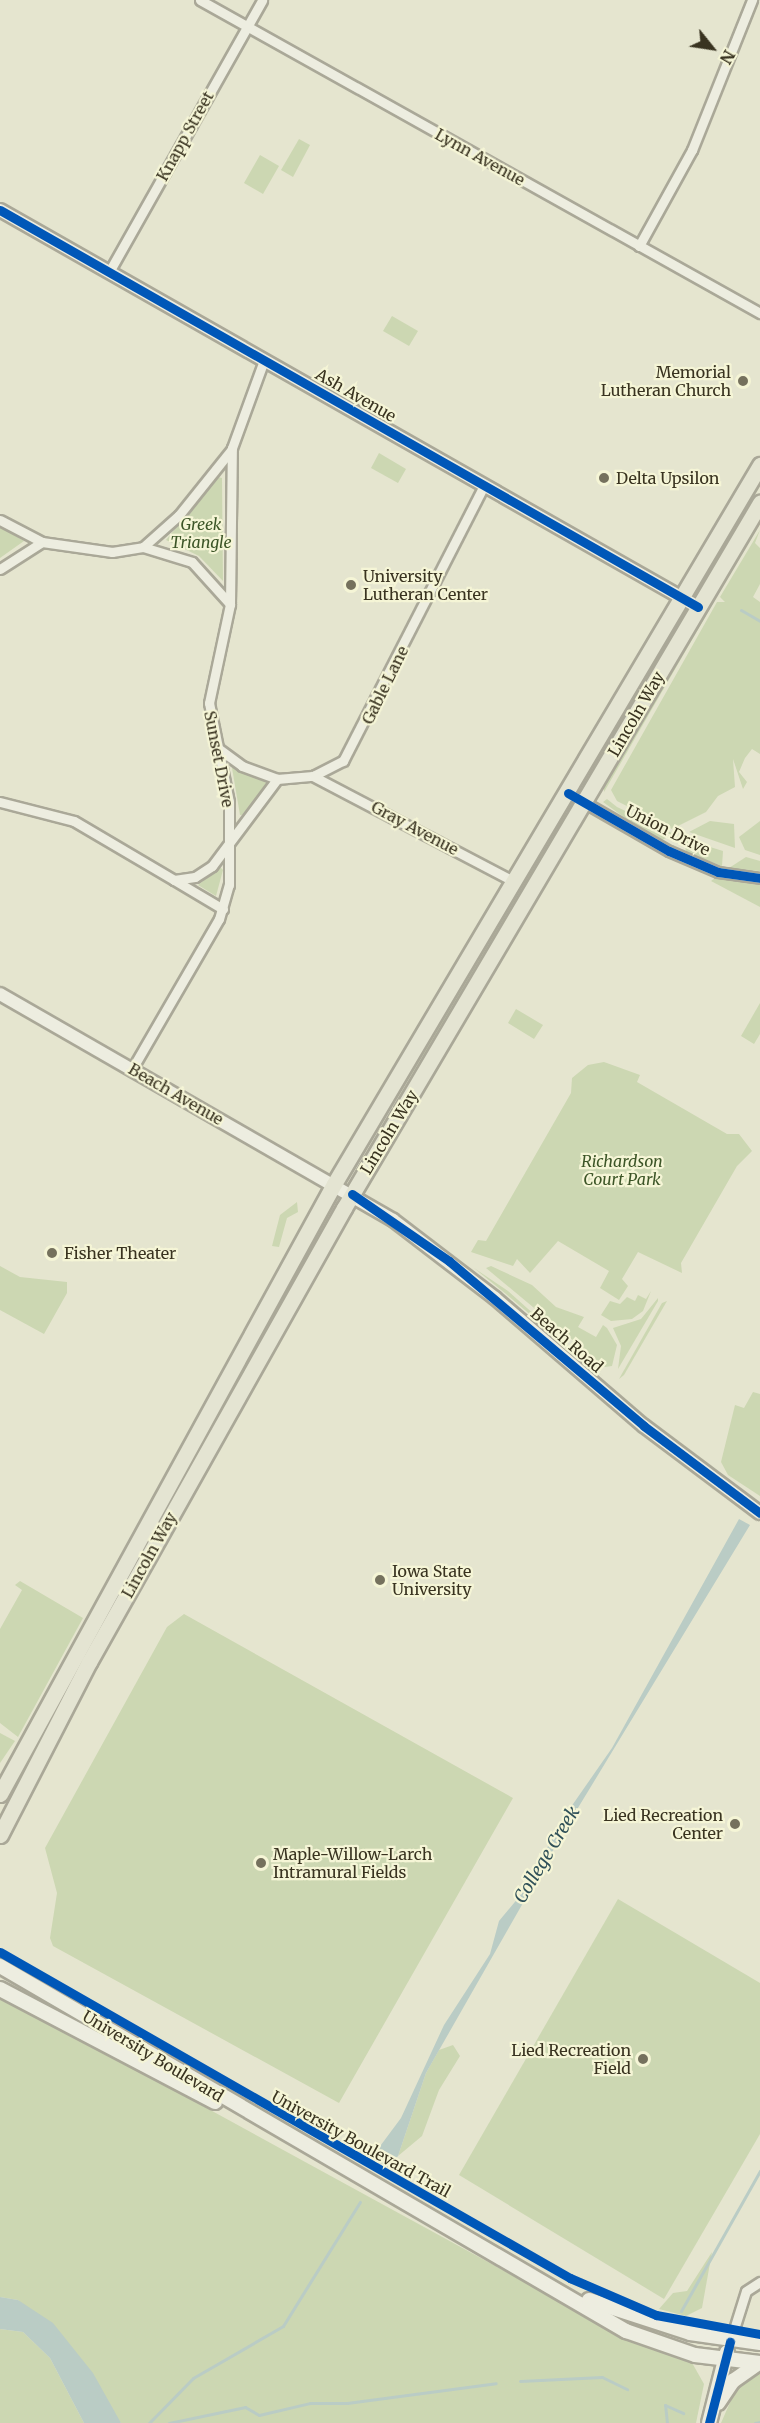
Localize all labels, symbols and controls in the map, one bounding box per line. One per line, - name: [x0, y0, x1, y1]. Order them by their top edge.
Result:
- north arrow: [682, 18, 742, 78]
- text: N: [716, 47, 739, 67]
- street label: Knapp Street: [152, 88, 218, 184]
- street label: Lynn Avenue: [432, 124, 528, 190]
- place label: Memorial Lutheran Church: [601, 362, 731, 400]
- street label: Ash Avenue: [312, 364, 400, 426]
- marker: Memorial Lutheran Church: [736, 374, 750, 388]
- place label: Delta Upsilon: [616, 468, 719, 488]
- marker: Delta Upsilon: [597, 471, 611, 485]
- park label: Greek Triangle: [170, 514, 232, 552]
- place label: University Lutheran Center: [363, 566, 488, 604]
- marker: University Lutheran Center: [344, 578, 358, 592]
- street label: Gable Lane: [358, 643, 412, 727]
- street label: Lincoln Way: [604, 668, 668, 760]
- street label: Sunset Drive: [200, 709, 238, 809]
- street label: Gray Avenue: [368, 797, 462, 859]
- street label: Union Drive: [622, 800, 714, 860]
- street label: Beach Avenue: [125, 1059, 227, 1129]
- street label: Lincoln Way: [356, 1086, 422, 1178]
- park label: Richardson Court Park: [581, 1151, 663, 1189]
- place label: Fisher Theater: [64, 1243, 176, 1263]
- marker: Fisher Theater: [45, 1246, 59, 1260]
- street label: Beach Road: [527, 1304, 607, 1376]
- street label: Lincoln Way: [118, 1509, 180, 1601]
- place label: Iowa State University: [392, 1561, 472, 1599]
- marker: Iowa State University: [373, 1573, 387, 1587]
- water label: College Creek: [510, 1803, 584, 1907]
- place label: Lied Recreation Center: [603, 1805, 723, 1843]
- marker: Lied Recreation Center: [728, 1817, 742, 1831]
- place label: Maple-Willow-Larch Intramural Fields: [273, 1844, 432, 1882]
- marker: Maple-Willow-Larch Intramural Fields: [254, 1856, 268, 1870]
- street label: University Boulevard: [79, 2006, 227, 2106]
- place label: Lied Recreation Field: [511, 2040, 631, 2078]
- marker: Lied Recreation Field: [636, 2052, 650, 2066]
- street label: University Boulevard Trail: [268, 2087, 454, 2201]

